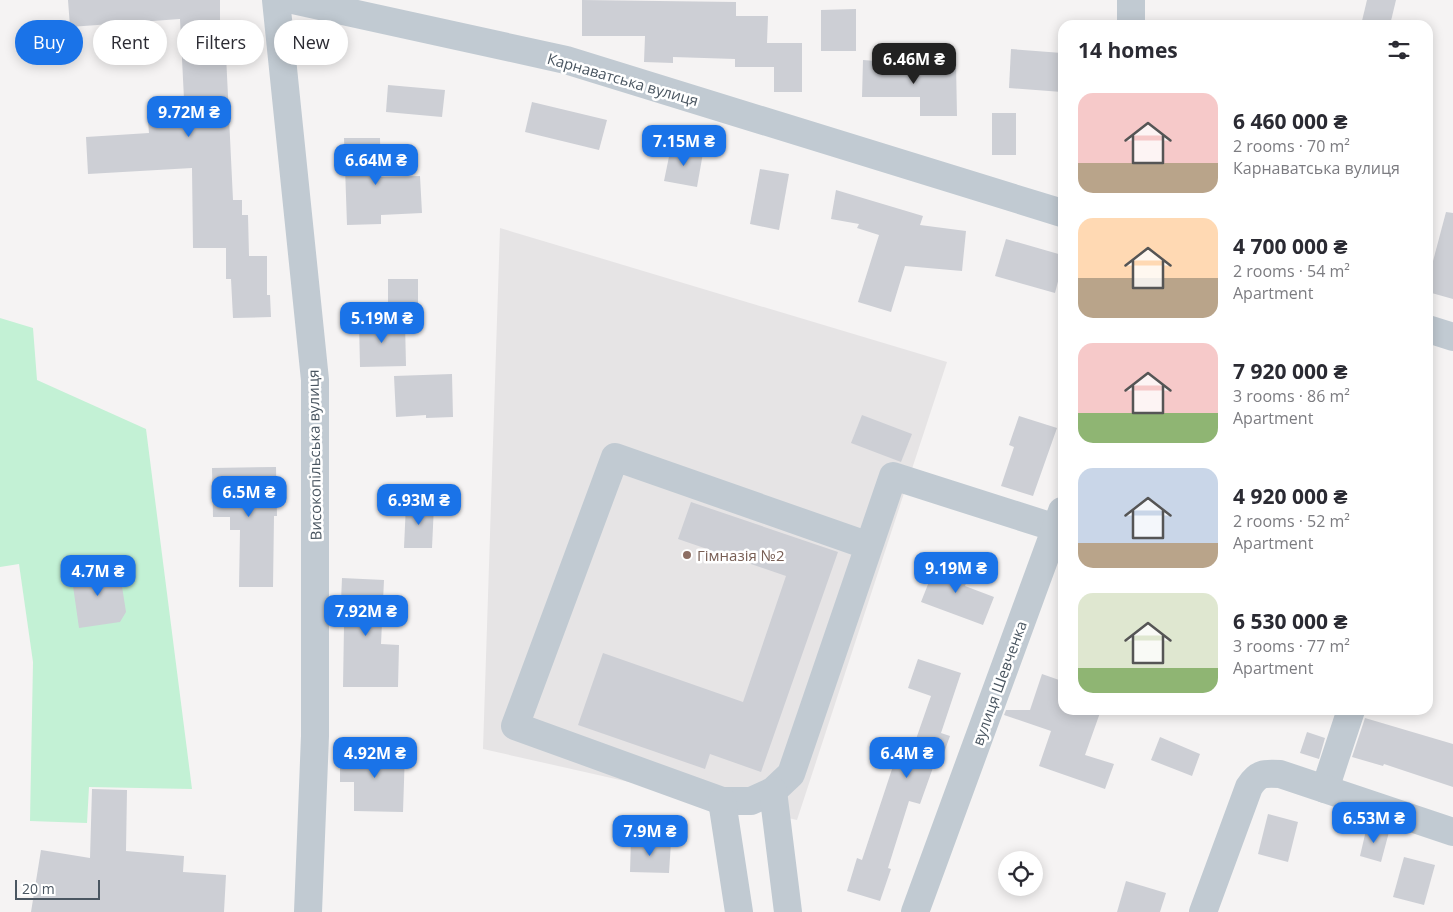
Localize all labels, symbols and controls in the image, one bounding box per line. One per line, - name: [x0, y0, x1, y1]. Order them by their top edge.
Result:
- chip: Buy: [15, 20, 83, 65]
- chip: Rent: [93, 20, 167, 65]
- chip: Filters: [177, 20, 264, 65]
- chip: New: [274, 20, 348, 65]
- text: 14 homes: [1078, 36, 1178, 64]
- icon: filters: [1385, 36, 1413, 64]
- pin: 6.46M ₴: [868, 42, 960, 85]
- street label: Карнаватська вулиця: [545, 48, 701, 110]
- text: 6.46M ₴: [883, 48, 945, 70]
- pin: 9.72M ₴: [143, 96, 235, 138]
- text: 9.72M ₴: [158, 101, 220, 123]
- text: 6 460 000 ₴: [1233, 107, 1347, 135]
- icon: home: [1118, 113, 1178, 173]
- pin: 7.15M ₴: [638, 124, 730, 167]
- text: 7.15M ₴: [653, 130, 715, 152]
- text: 2 rooms · 70 m²: [1233, 135, 1350, 157]
- pin: 6.64M ₴: [330, 144, 422, 186]
- text: 6.64M ₴: [345, 149, 407, 171]
- text: Карнаватська вулиця: [1233, 157, 1400, 179]
- text: 4 700 000 ₴: [1233, 232, 1347, 260]
- icon: home: [1118, 238, 1178, 298]
- text: 2 rooms · 54 m²: [1233, 260, 1350, 282]
- text: Apartment: [1233, 282, 1313, 304]
- pin: 5.19M ₴: [336, 302, 428, 344]
- text: 5.19M ₴: [351, 307, 413, 329]
- text: 7 920 000 ₴: [1233, 357, 1347, 385]
- icon: home: [1118, 363, 1178, 423]
- street label: Високопільська вулиця: [303, 369, 325, 541]
- text: 3 rooms · 86 m²: [1233, 385, 1350, 407]
- text: Apartment: [1233, 407, 1313, 429]
- pin: 6.5M ₴: [208, 476, 290, 518]
- text: 6.5M ₴: [223, 481, 275, 503]
- text: 4 920 000 ₴: [1233, 482, 1347, 510]
- pin: 6.93M ₴: [373, 484, 465, 526]
- icon: home: [1118, 488, 1178, 548]
- text: 6.93M ₴: [388, 489, 450, 511]
- text: 2 rooms · 52 m²: [1233, 510, 1350, 532]
- text: Apartment: [1233, 532, 1313, 554]
- place label: Гімназія №2: [697, 545, 785, 565]
- marker: Гімназія №2: [681, 549, 693, 561]
- pin: 9.19M ₴: [910, 552, 1002, 594]
- pin: 4.7M ₴: [57, 554, 139, 597]
- text: 9.19M ₴: [925, 557, 987, 579]
- text: 4.7M ₴: [72, 560, 124, 582]
- pin: 7.92M ₴: [320, 594, 412, 637]
- text: 7.92M ₴: [335, 600, 397, 622]
- text: 6 530 000 ₴: [1233, 607, 1347, 635]
- icon: home: [1118, 613, 1178, 673]
- street label: вулиця Шевченка: [967, 618, 1031, 748]
- text: 3 rooms · 77 m²: [1233, 635, 1350, 657]
- text: Apartment: [1233, 657, 1313, 679]
- pin: 4.92M ₴: [329, 736, 421, 779]
- pin: 6.4M ₴: [866, 736, 948, 779]
- text: 4.92M ₴: [344, 742, 406, 764]
- text: 6.4M ₴: [881, 742, 933, 764]
- pin: 6.53M ₴: [1328, 802, 1420, 844]
- text: 6.53M ₴: [1343, 807, 1405, 829]
- pin: 7.9M ₴: [609, 814, 691, 857]
- text: 7.9M ₴: [624, 820, 676, 842]
- map controls: [998, 851, 1043, 896]
- button: locate: [998, 851, 1043, 896]
- scale bar: [15, 877, 100, 900]
- text: 20 m: [22, 879, 55, 898]

